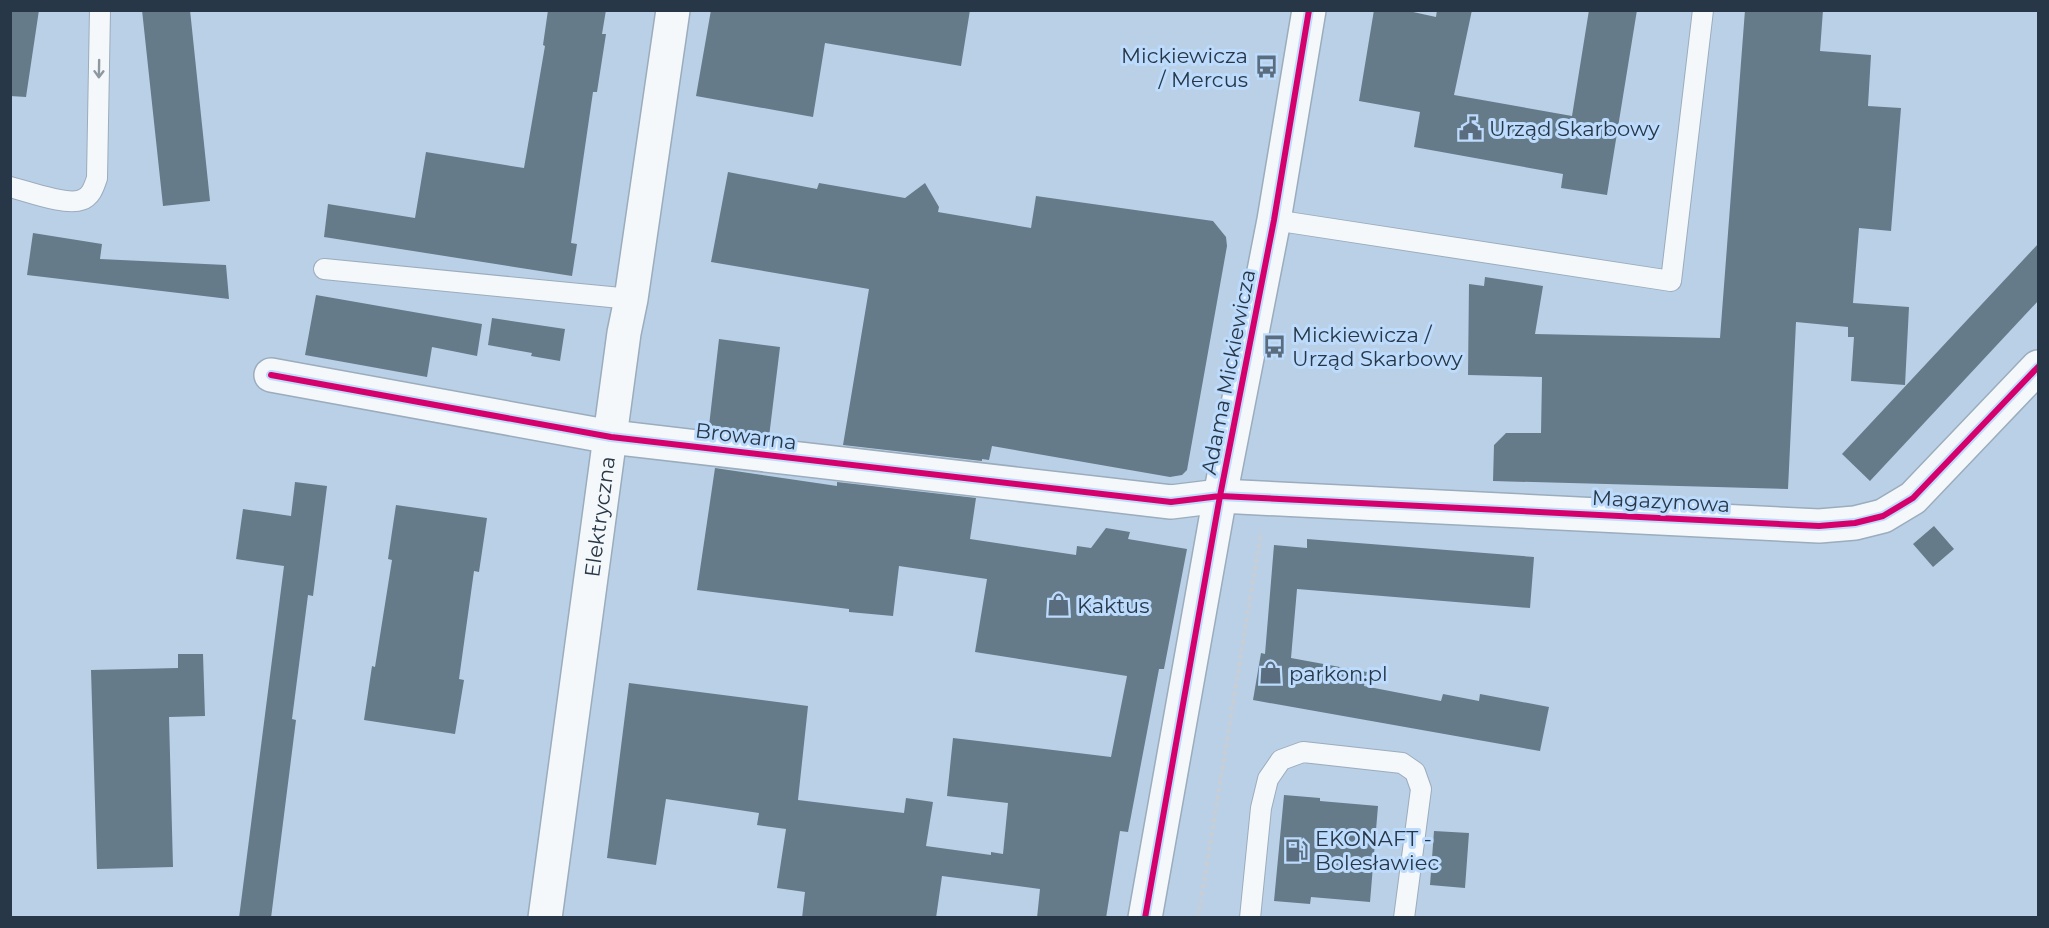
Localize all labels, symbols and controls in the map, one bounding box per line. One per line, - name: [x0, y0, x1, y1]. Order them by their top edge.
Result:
- place label: Mickiewicza / Mercus: [1121, 43, 1248, 92]
- bus stop icon: Mickiewicza / Mercus: [1253, 54, 1279, 80]
- one-way arrow: [94, 58, 105, 78]
- public building icon: Urząd Skarbowy: [1458, 115, 1484, 141]
- place label: Urząd Skarbowy: [1489, 116, 1660, 141]
- street label: Adama Mickiewicza: [1196, 267, 1260, 477]
- place label: Mickiewicza / Urząd Skarbowy: [1292, 322, 1463, 371]
- bus stop icon: Mickiewicza / Urząd Skarbowy: [1261, 333, 1287, 359]
- street label: Browarna: [694, 417, 798, 455]
- street label: Elektryczna: [579, 455, 620, 579]
- street label: Magazynowa: [1591, 485, 1731, 517]
- shop icon: Kaktus: [1046, 592, 1072, 618]
- place label: Kaktus: [1077, 593, 1149, 618]
- shop icon: parkon.pl: [1258, 660, 1284, 686]
- place label: parkon.pl: [1289, 661, 1388, 686]
- place label: EKONAFT - Bolesławiec: [1315, 826, 1439, 875]
- fuel station icon: EKONAFT - Bolesławiec: [1284, 837, 1310, 863]

